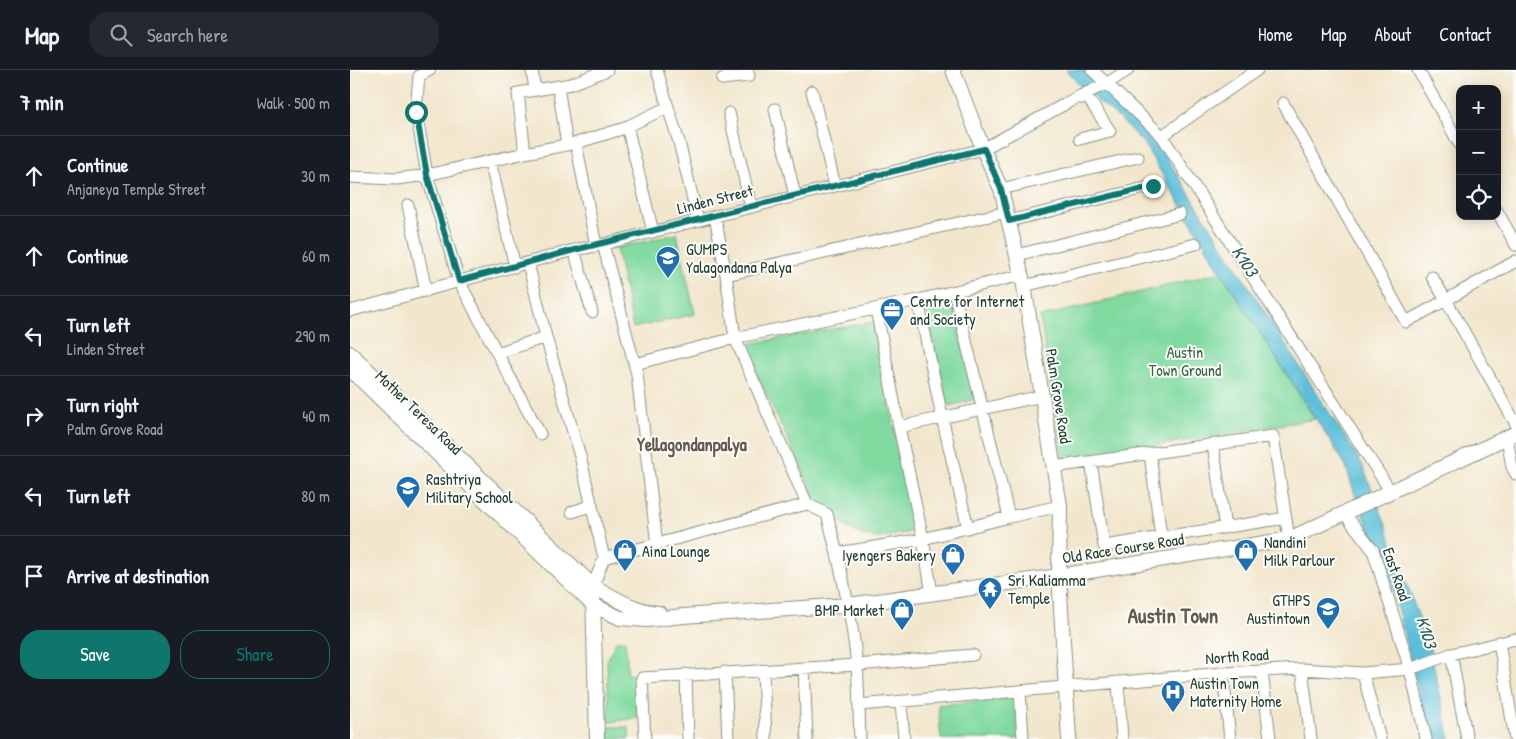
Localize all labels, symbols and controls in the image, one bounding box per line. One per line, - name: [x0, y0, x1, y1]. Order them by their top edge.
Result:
- search box: [89, 12, 439, 57]
- text: Map: [25, 19, 59, 51]
- icon: search: [107, 21, 135, 49]
- text: Search here: [147, 22, 228, 48]
- text: Home: [1258, 22, 1293, 47]
- text: Map: [1321, 22, 1346, 47]
- text: About: [1374, 22, 1411, 47]
- text: Contact: [1439, 22, 1491, 47]
- map controls: [1456, 85, 1501, 220]
- button: +: [1456, 85, 1501, 130]
- text: 7 min: [20, 88, 64, 117]
- text: Walk · 500 m: [257, 92, 330, 114]
- route start: [405, 101, 428, 124]
- button: −: [1456, 130, 1501, 175]
- text: Continue: [67, 152, 128, 178]
- icon: ahead: [20, 162, 48, 190]
- text: 30 m: [301, 165, 330, 187]
- route end: [1142, 175, 1165, 198]
- button: locate: [1456, 175, 1501, 220]
- text: Anjaneya Temple Street: [67, 178, 206, 200]
- street label: Linden Street: [675, 179, 756, 219]
- place label: GUMPS Yalagondana Palya: [686, 238, 792, 278]
- water label: K103: [1226, 241, 1265, 283]
- icon: ahead: [20, 242, 48, 270]
- text: Continue: [67, 243, 128, 269]
- text: 60 m: [302, 245, 330, 267]
- school or university icon: GUMPS Yalagondana Palya: [655, 245, 681, 279]
- place label: Centre for Internet and Society: [910, 290, 1025, 330]
- office icon: Centre for Internet and Society: [879, 297, 905, 331]
- text: Turn left: [67, 312, 130, 338]
- icon: left: [20, 322, 48, 350]
- text: 290 m: [295, 325, 330, 347]
- text: Linden Street: [67, 338, 145, 360]
- park label: Austin Town Ground: [1149, 341, 1221, 381]
- street label: Palm Grove Road: [1041, 347, 1077, 445]
- street label: Mother Teresa Road: [371, 365, 467, 459]
- text: Turn right: [67, 392, 138, 418]
- icon: right: [20, 402, 48, 430]
- text: 40 m: [302, 405, 330, 427]
- text: Palm Grove Road: [67, 418, 163, 440]
- district label: Yellagondanpalya: [637, 432, 748, 458]
- place label: Rashtriya Military School: [426, 468, 513, 508]
- school or university icon: Rashtriya Military School: [395, 475, 421, 509]
- icon: left: [20, 482, 48, 510]
- text: Turn left: [67, 483, 130, 509]
- text: 80 m: [301, 485, 330, 507]
- street label: Old Race Course Road: [1060, 528, 1186, 568]
- place label: Nandini Milk Parlour: [1264, 531, 1335, 571]
- shop icon: Aina Lounge: [612, 538, 638, 572]
- shop icon: Nandini Milk Parlour: [1233, 538, 1259, 572]
- place label: Aina Lounge: [642, 540, 711, 562]
- shop icon: Iyengers Bakery: [940, 542, 966, 576]
- place label: Iyengers Bakery: [842, 544, 936, 566]
- street label: East Road: [1378, 544, 1416, 604]
- icon: arrive: [20, 562, 48, 590]
- text: Arrive at destination: [67, 563, 209, 589]
- place label: Sri Kaliamma Temple: [1008, 569, 1086, 609]
- temple icon: Sri Kaliamma Temple: [977, 576, 1003, 610]
- place label: GTHPS Austintown: [1247, 589, 1311, 629]
- school or university icon: GTHPS Austintown: [1315, 596, 1341, 630]
- shop icon: BMP Market: [889, 597, 915, 631]
- place label: BMP Market: [815, 599, 884, 621]
- district label: Austin Town: [1128, 601, 1218, 630]
- water label: K103: [1410, 613, 1444, 653]
- button: Save: [20, 630, 170, 679]
- button: Share: [180, 630, 330, 679]
- street label: North Road: [1205, 643, 1269, 669]
- place label: Austin Town Maternity Home: [1190, 672, 1282, 712]
- hospital icon: Austin Town Maternity Home: [1160, 679, 1186, 713]

